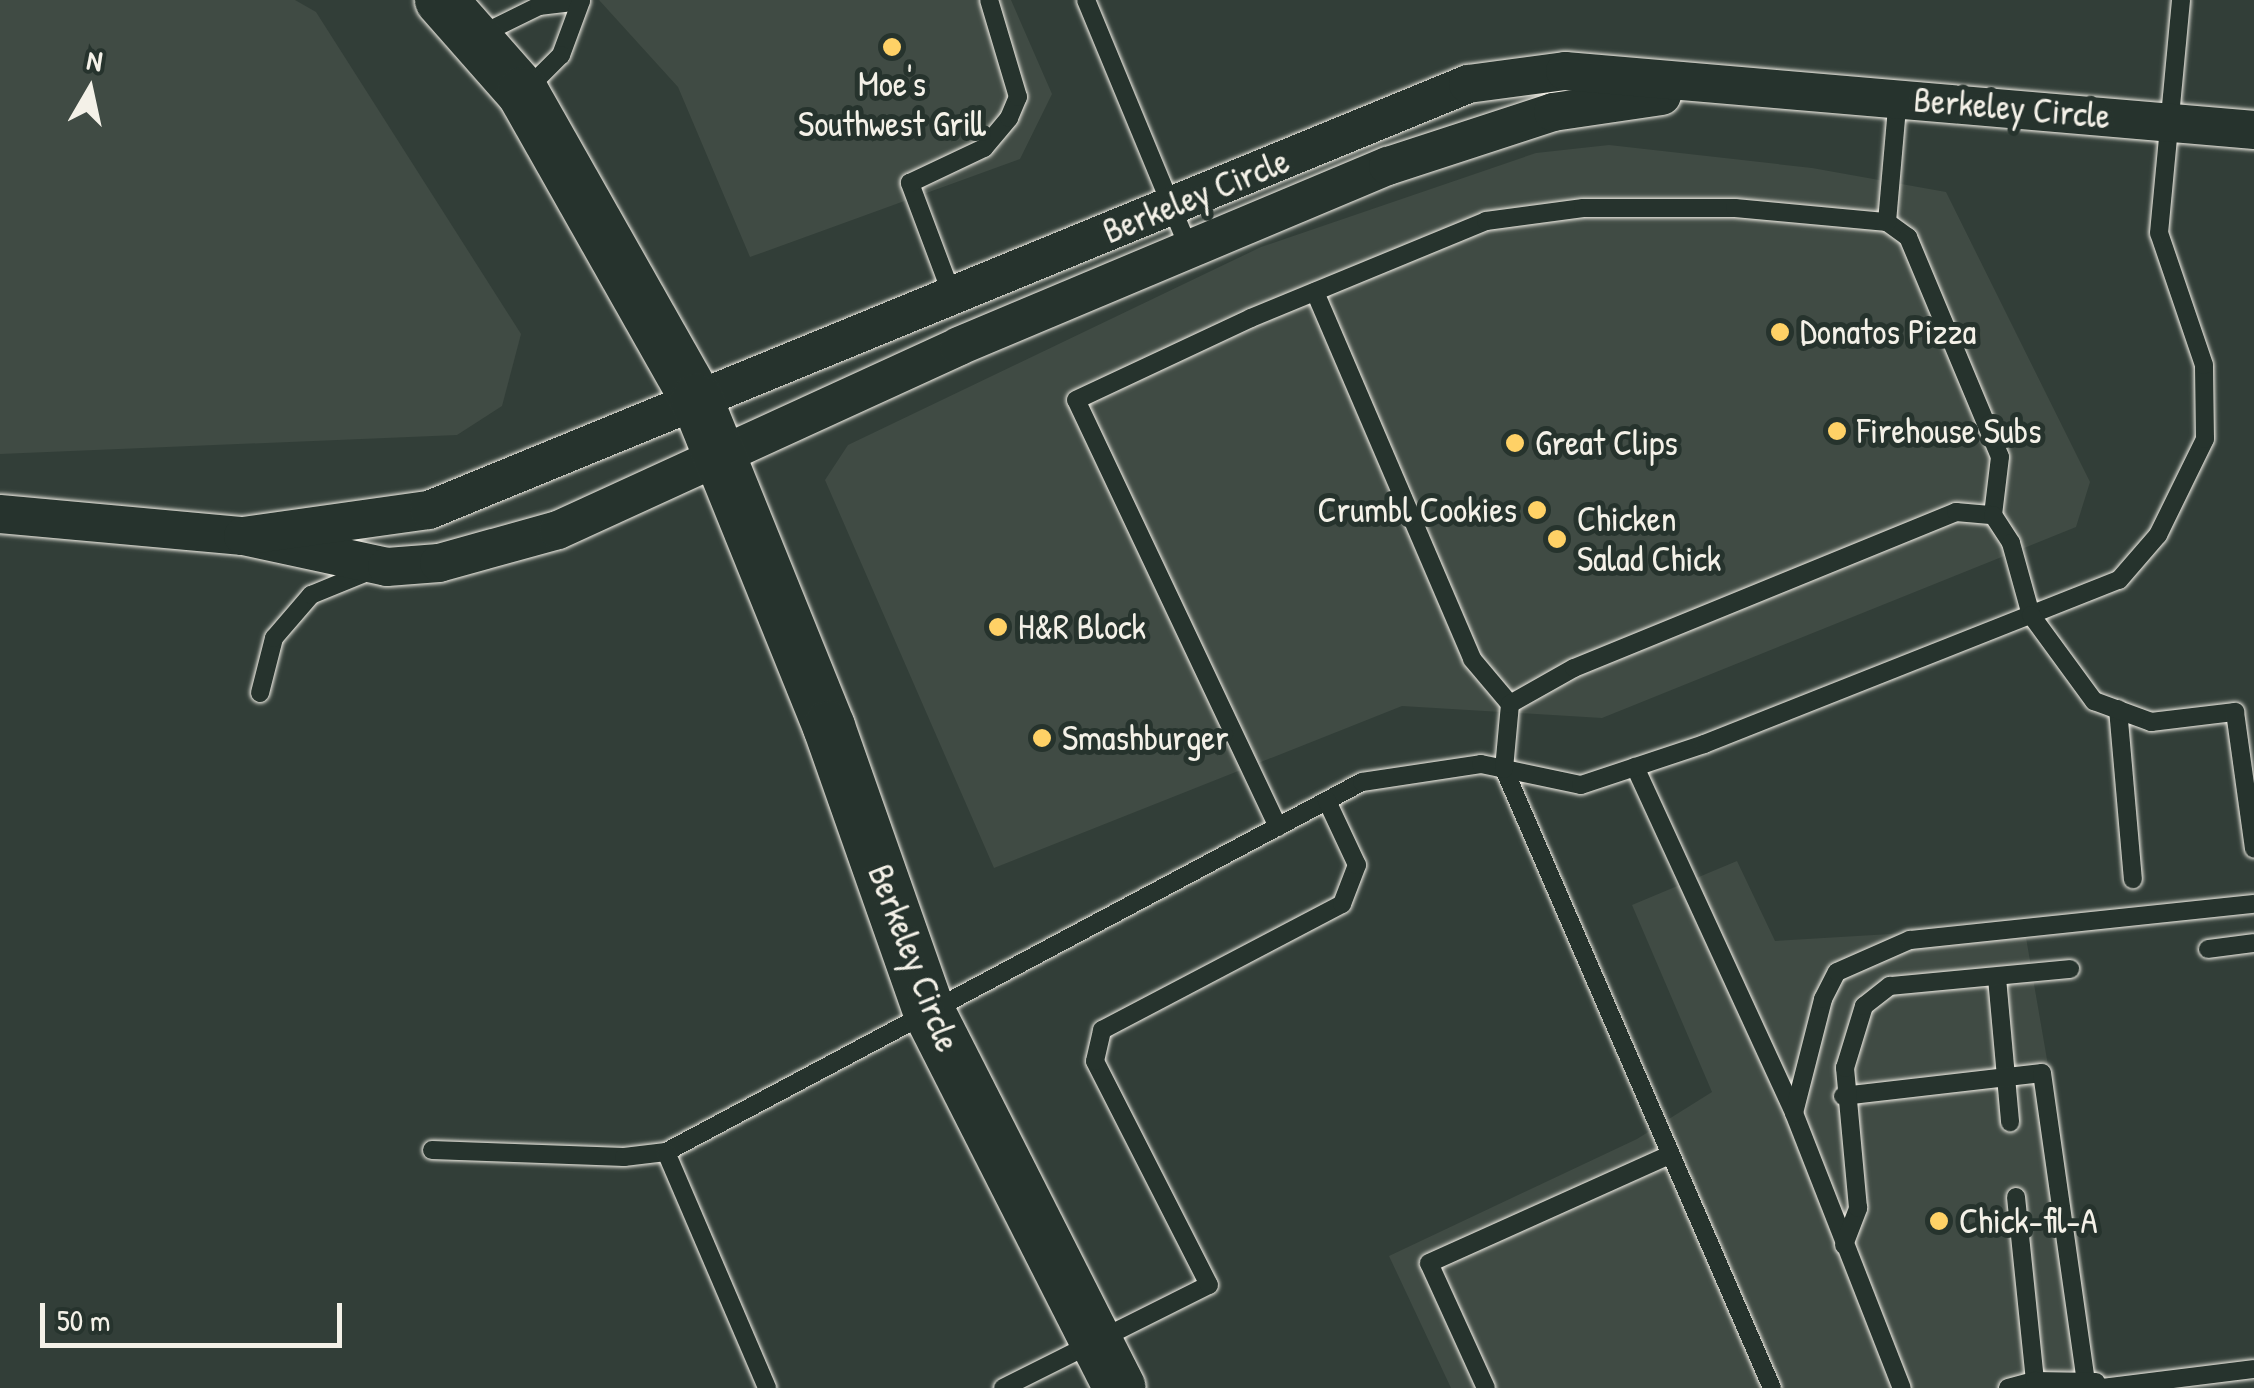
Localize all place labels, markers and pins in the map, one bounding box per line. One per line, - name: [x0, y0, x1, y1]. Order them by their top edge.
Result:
- marker: Moe's Southwest Grill: [881, 36, 903, 58]
- place label: Moe's Southwest Grill: [798, 63, 986, 145]
- place label: Donatos Pizza: [1800, 311, 1976, 353]
- marker: Donatos Pizza: [1769, 321, 1791, 343]
- place label: Firehouse Subs: [1857, 410, 2042, 452]
- marker: Firehouse Subs: [1826, 420, 1848, 442]
- place label: Great Clips: [1535, 422, 1678, 464]
- marker: Great Clips: [1504, 432, 1526, 454]
- place label: Crumbl Cookies: [1318, 489, 1517, 531]
- place label: Chicken Salad Chick: [1577, 498, 1721, 580]
- marker: Crumbl Cookies: [1526, 499, 1548, 521]
- marker: Chicken Salad Chick: [1546, 528, 1568, 550]
- place label: H&R Block: [1018, 606, 1146, 648]
- marker: H&R Block: [987, 616, 1009, 638]
- place label: Smashburger: [1062, 717, 1229, 759]
- marker: Smashburger: [1031, 727, 1053, 749]
- place label: Chick-fil-A: [1959, 1200, 2097, 1242]
- marker: Chick-fil-A: [1928, 1210, 1950, 1232]

